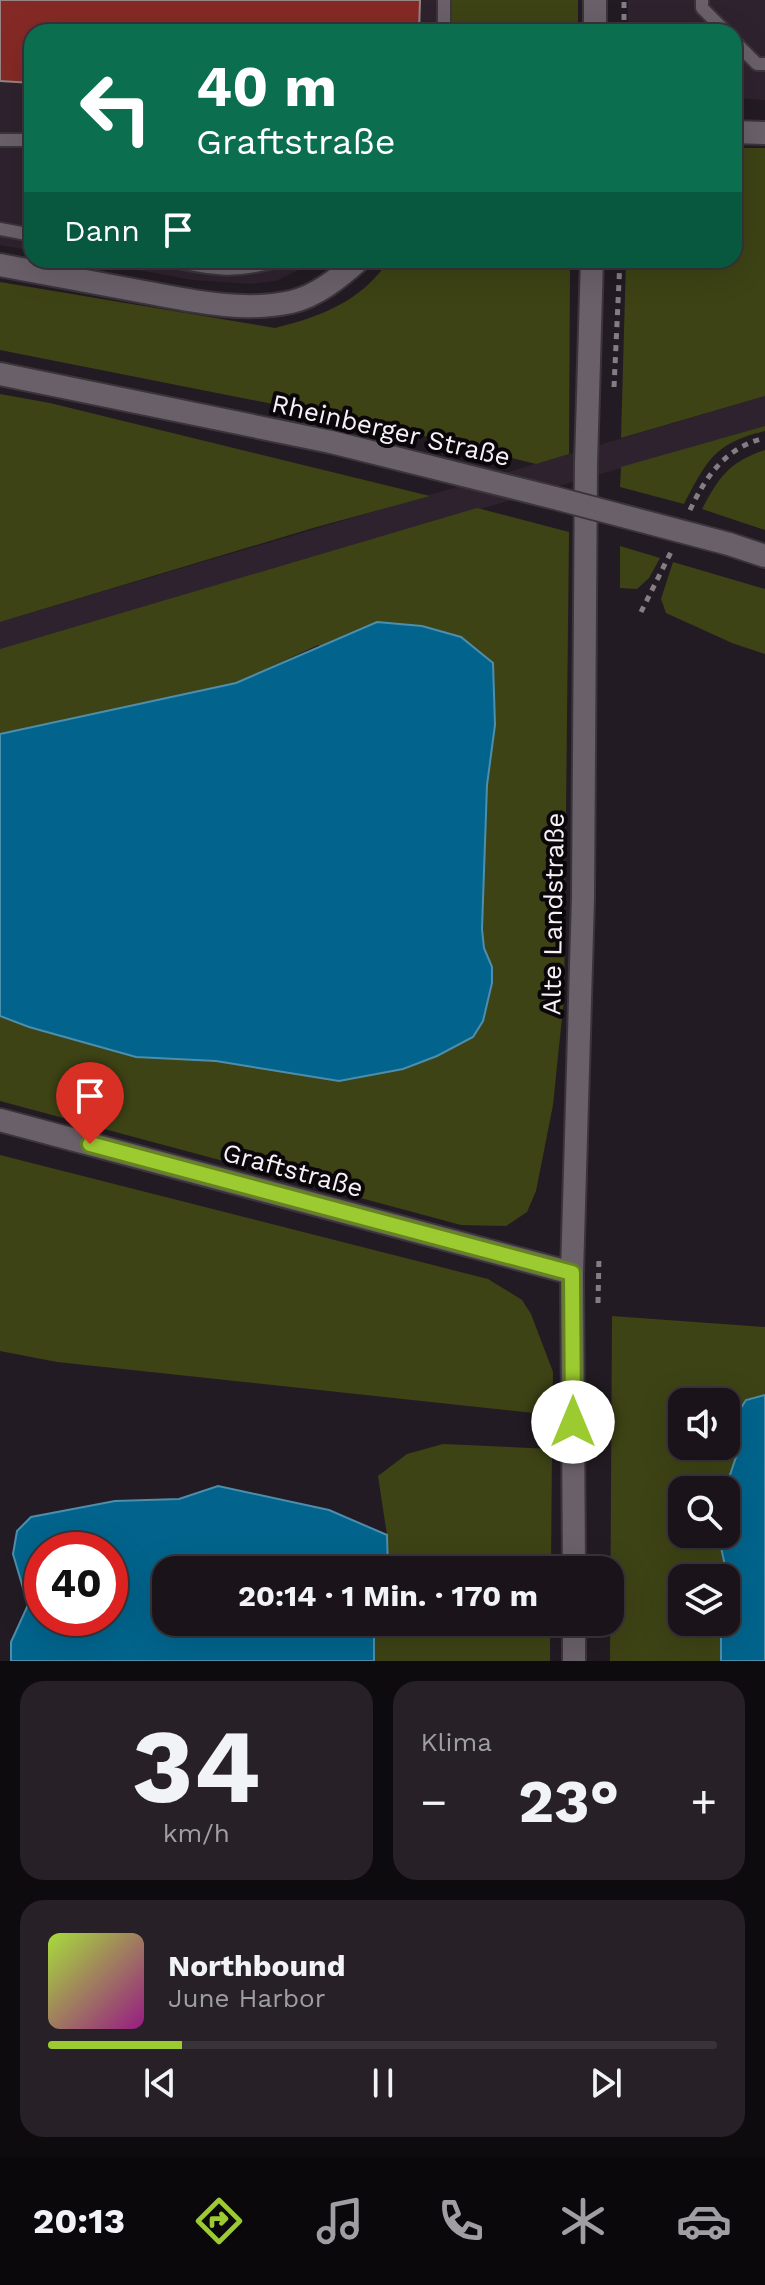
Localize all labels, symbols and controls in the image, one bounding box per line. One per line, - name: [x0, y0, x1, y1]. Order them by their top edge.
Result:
- text: 40 m: [196, 54, 337, 120]
- icon: left: [64, 56, 168, 160]
- text: Graftstraße: [196, 121, 395, 163]
- icon: arrive: [156, 208, 200, 252]
- text: Dann: [64, 213, 140, 248]
- street label: Rheinberger Straße: [269, 388, 513, 472]
- street label: Alte Landstraße: [536, 812, 570, 1016]
- pin: [56, 1062, 124, 1144]
- icon: arrive: [68, 1074, 112, 1118]
- street label: Graftstraße: [220, 1137, 366, 1203]
- position arrow: [531, 1380, 615, 1464]
- map controls: [668, 1388, 740, 1636]
- button: sound: [668, 1388, 740, 1460]
- button: search: [668, 1476, 740, 1548]
- speed limit sign: 40: [24, 1532, 128, 1636]
- button: layers: [668, 1564, 740, 1636]
- text: 20:14 · 1 Min. · 170 m: [238, 1578, 538, 1613]
- text: 34: [132, 1705, 261, 1827]
- text: Klima: [421, 1727, 492, 1757]
- text: 23°: [518, 1766, 619, 1837]
- text: −: [421, 1776, 447, 1828]
- text: +: [690, 1776, 717, 1828]
- text: km/h: [163, 1818, 230, 1848]
- text: Northbound: [168, 1948, 345, 1983]
- text: June Harbor: [168, 1983, 325, 2013]
- icon: previous: [138, 2061, 182, 2105]
- icon: pause: [361, 2061, 405, 2105]
- icon: next: [584, 2061, 628, 2105]
- icon: directions: [191, 2193, 247, 2249]
- icon: music: [312, 2193, 368, 2249]
- icon: phone: [433, 2193, 489, 2249]
- icon: climate: [555, 2193, 611, 2249]
- icon: car: [676, 2193, 732, 2249]
- text: 20:13: [33, 2200, 125, 2242]

